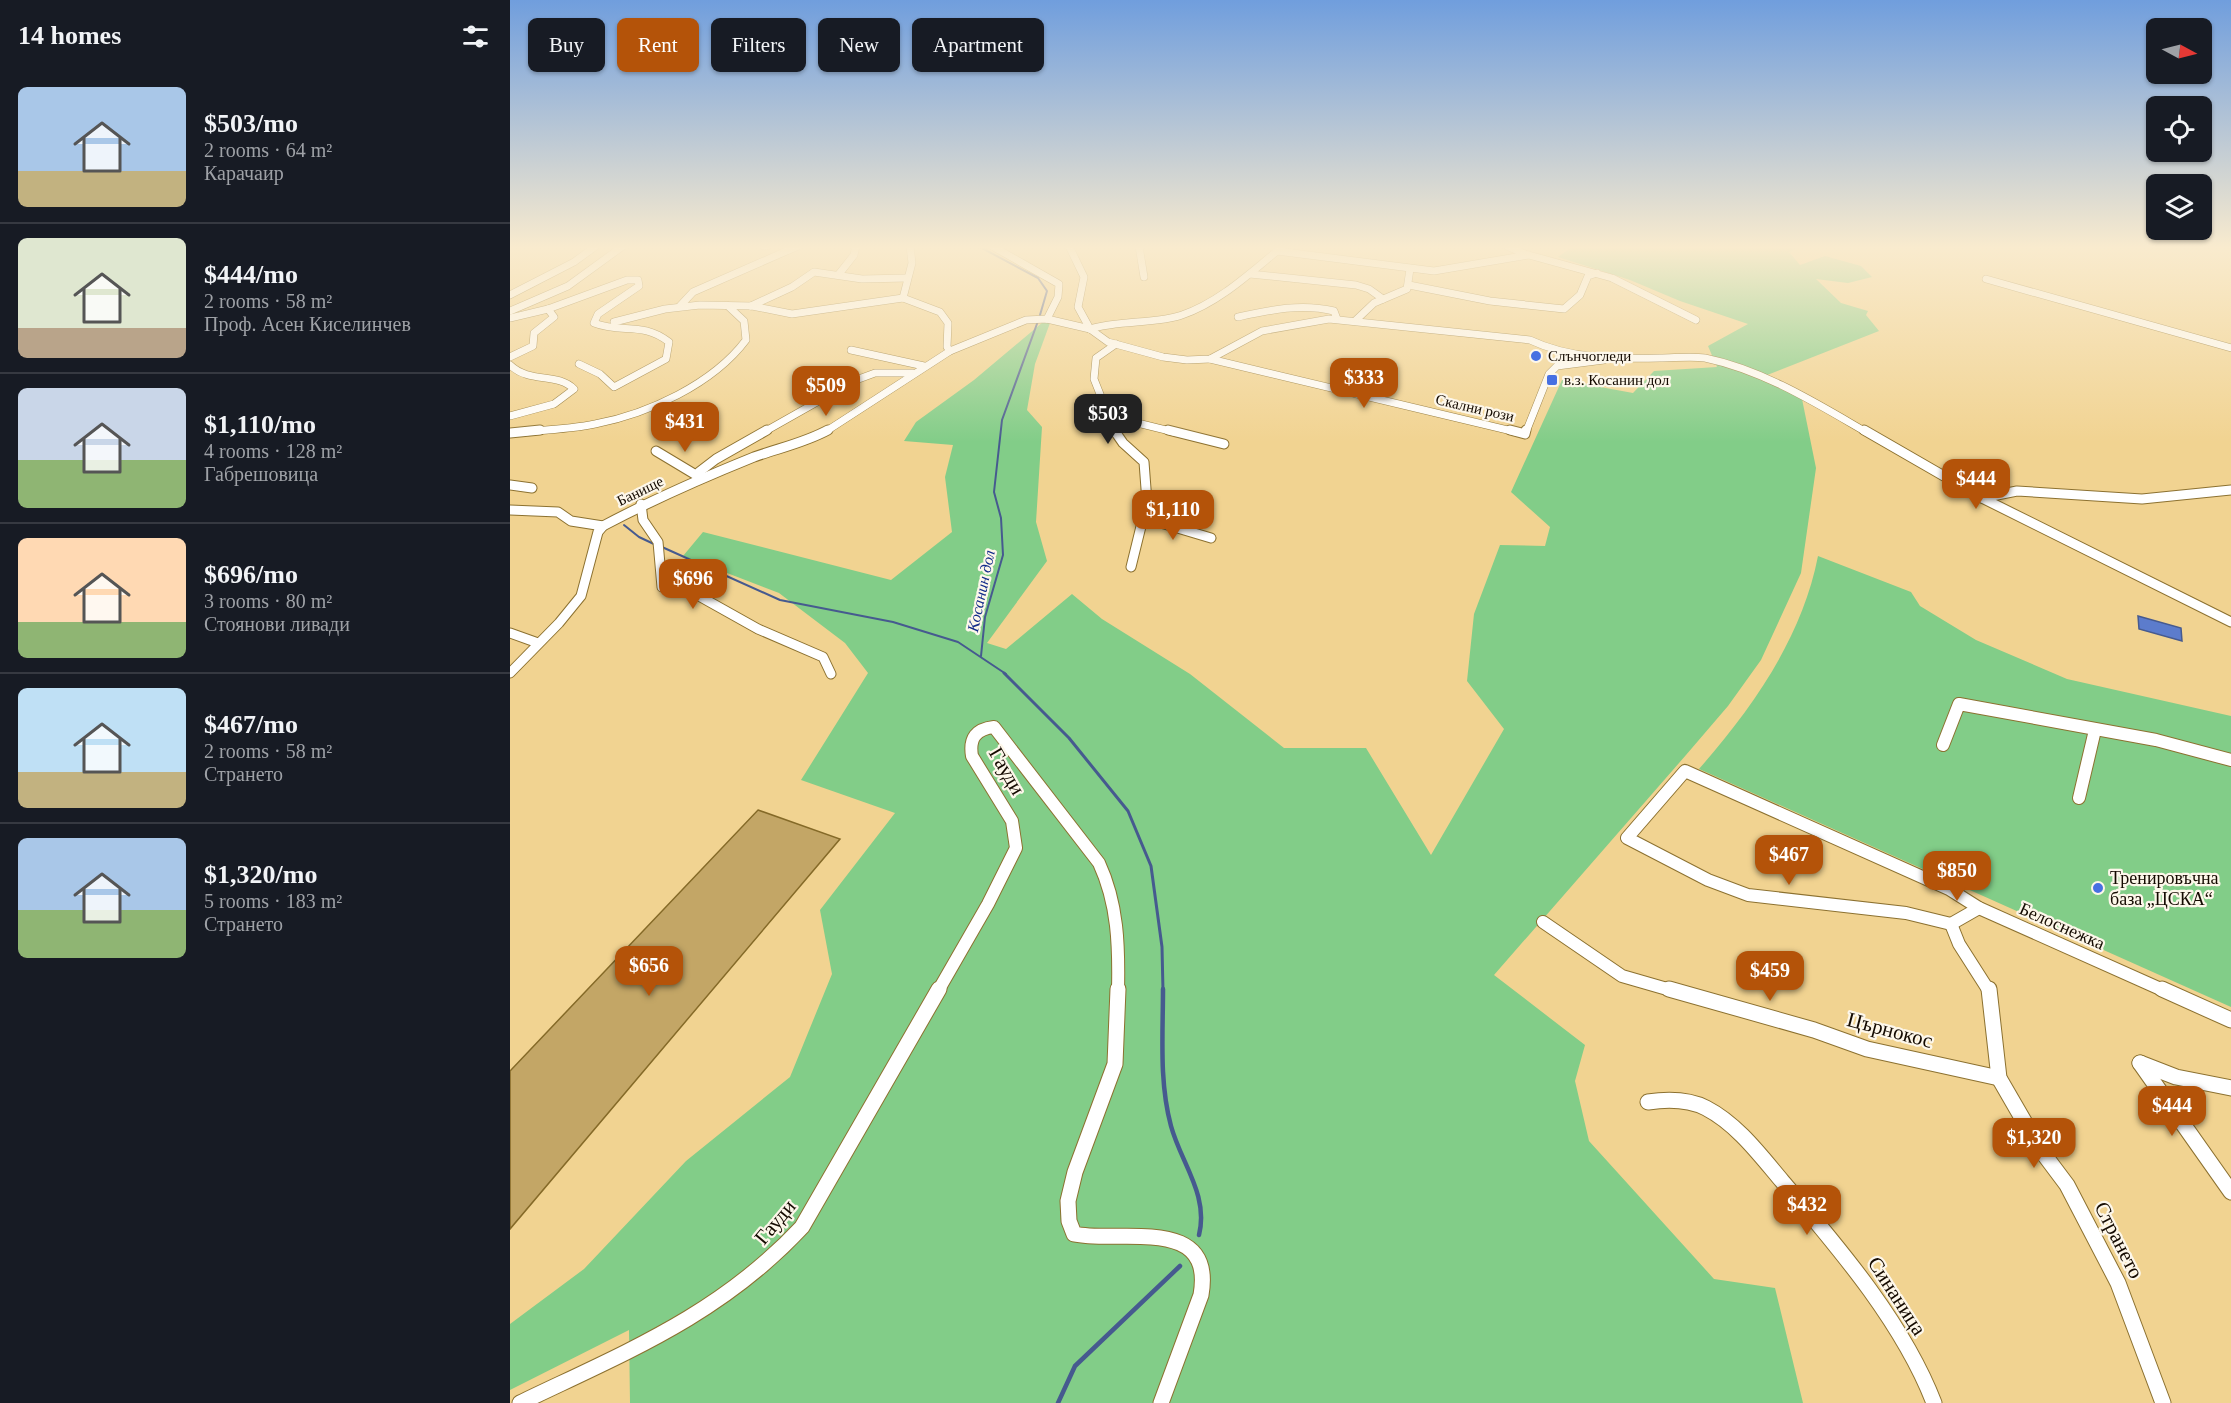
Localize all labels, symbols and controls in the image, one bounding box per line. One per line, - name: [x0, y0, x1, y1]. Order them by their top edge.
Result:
- chip: Buy: [528, 18, 605, 72]
- chip: Rent: [617, 18, 699, 72]
- chip: Filters: [711, 18, 806, 72]
- chip: New: [818, 18, 900, 72]
- chip: Apartment: [912, 18, 1044, 72]
- north arrow: [2146, 18, 2212, 84]
- map controls: [2146, 18, 2212, 240]
- icon: filters: [459, 20, 492, 53]
- text: 14 homes: [18, 21, 121, 50]
- button: locate: [2146, 96, 2212, 162]
- text: $503/mo: [204, 109, 298, 138]
- icon: home: [66, 111, 138, 183]
- text: 2 rooms · 64 m²: [204, 139, 332, 161]
- text: Карачаир: [204, 162, 284, 184]
- button: layers: [2146, 174, 2212, 240]
- text: $444/mo: [204, 260, 298, 289]
- icon: home: [66, 262, 138, 334]
- text: 2 rooms · 58 m²: [204, 290, 332, 312]
- text: Проф. Асен Киселинчев: [204, 313, 411, 335]
- place label: Слънчогледи: [1548, 348, 1631, 364]
- marker: Слънчогледи: [1529, 349, 1543, 363]
- pin: $333: [1328, 358, 1400, 409]
- pin: $509: [790, 366, 862, 417]
- text: $333: [1344, 366, 1384, 388]
- place label: в.з. Косанин дол: [1564, 372, 1670, 388]
- marker: в.з. Косанин дол: [1545, 373, 1559, 387]
- text: $509: [806, 374, 846, 396]
- street label: Скални рози: [1434, 391, 1516, 425]
- pin: $503: [1072, 394, 1144, 445]
- pin: $431: [649, 402, 721, 453]
- text: $503: [1088, 402, 1128, 424]
- text: $1,110/mo: [204, 410, 316, 439]
- text: $431: [665, 410, 705, 432]
- icon: home: [66, 412, 138, 484]
- text: 4 rooms · 128 m²: [204, 440, 342, 462]
- pin: $444: [1940, 459, 2012, 510]
- text: Габрешовица: [204, 463, 318, 485]
- text: $444: [1956, 467, 1996, 489]
- street label: Банище: [614, 473, 666, 509]
- pin: $1,110: [1124, 490, 1222, 541]
- text: $1,110: [1146, 498, 1200, 520]
- water label: Косанин дол: [964, 548, 998, 634]
- pin: $696: [657, 559, 729, 610]
- text: $696/mo: [204, 560, 298, 589]
- icon: home: [66, 562, 138, 634]
- text: $696: [673, 567, 713, 589]
- text: 3 rooms · 80 m²: [204, 590, 332, 612]
- text: Стоянови ливади: [204, 613, 350, 635]
- text: $467/mo: [204, 710, 298, 739]
- icon: home: [66, 712, 138, 784]
- text: 2 rooms · 58 m²: [204, 740, 332, 762]
- street label: Гауди: [984, 743, 1030, 799]
- text: Странето: [204, 763, 283, 785]
- pin: $467: [1753, 835, 1825, 886]
- text: $467: [1769, 843, 1809, 865]
- pin: $850: [1921, 851, 1993, 902]
- text: $850: [1937, 859, 1977, 881]
- text: $1,320/mo: [204, 860, 317, 889]
- icon: home: [66, 862, 138, 934]
- place label: Тренировъчна база „ЦСКА“: [2110, 868, 2219, 909]
- marker: Тренировъчна база „ЦСКА“: [2091, 881, 2105, 895]
- text: 5 rooms · 183 m²: [204, 890, 342, 912]
- street label: Белоснежка: [2016, 898, 2108, 954]
- text: Странето: [204, 913, 283, 935]
- pin: $656: [613, 946, 685, 997]
- pin: $459: [1734, 951, 1806, 1002]
- text: $656: [629, 954, 669, 976]
- text: $459: [1750, 959, 1790, 981]
- street label: Църнокос: [1845, 1007, 1935, 1053]
- pin: $444: [2136, 1086, 2208, 1137]
- text: $444: [2152, 1094, 2192, 1116]
- pin: $1,320: [1985, 1118, 2083, 1169]
- text: $1,320: [2007, 1126, 2062, 1148]
- pin: $432: [1771, 1185, 1843, 1236]
- text: $432: [1787, 1193, 1827, 1215]
- street label: Гауди: [749, 1195, 801, 1249]
- street label: Странето: [2089, 1198, 2149, 1282]
- street label: Синаница: [1863, 1252, 1932, 1340]

